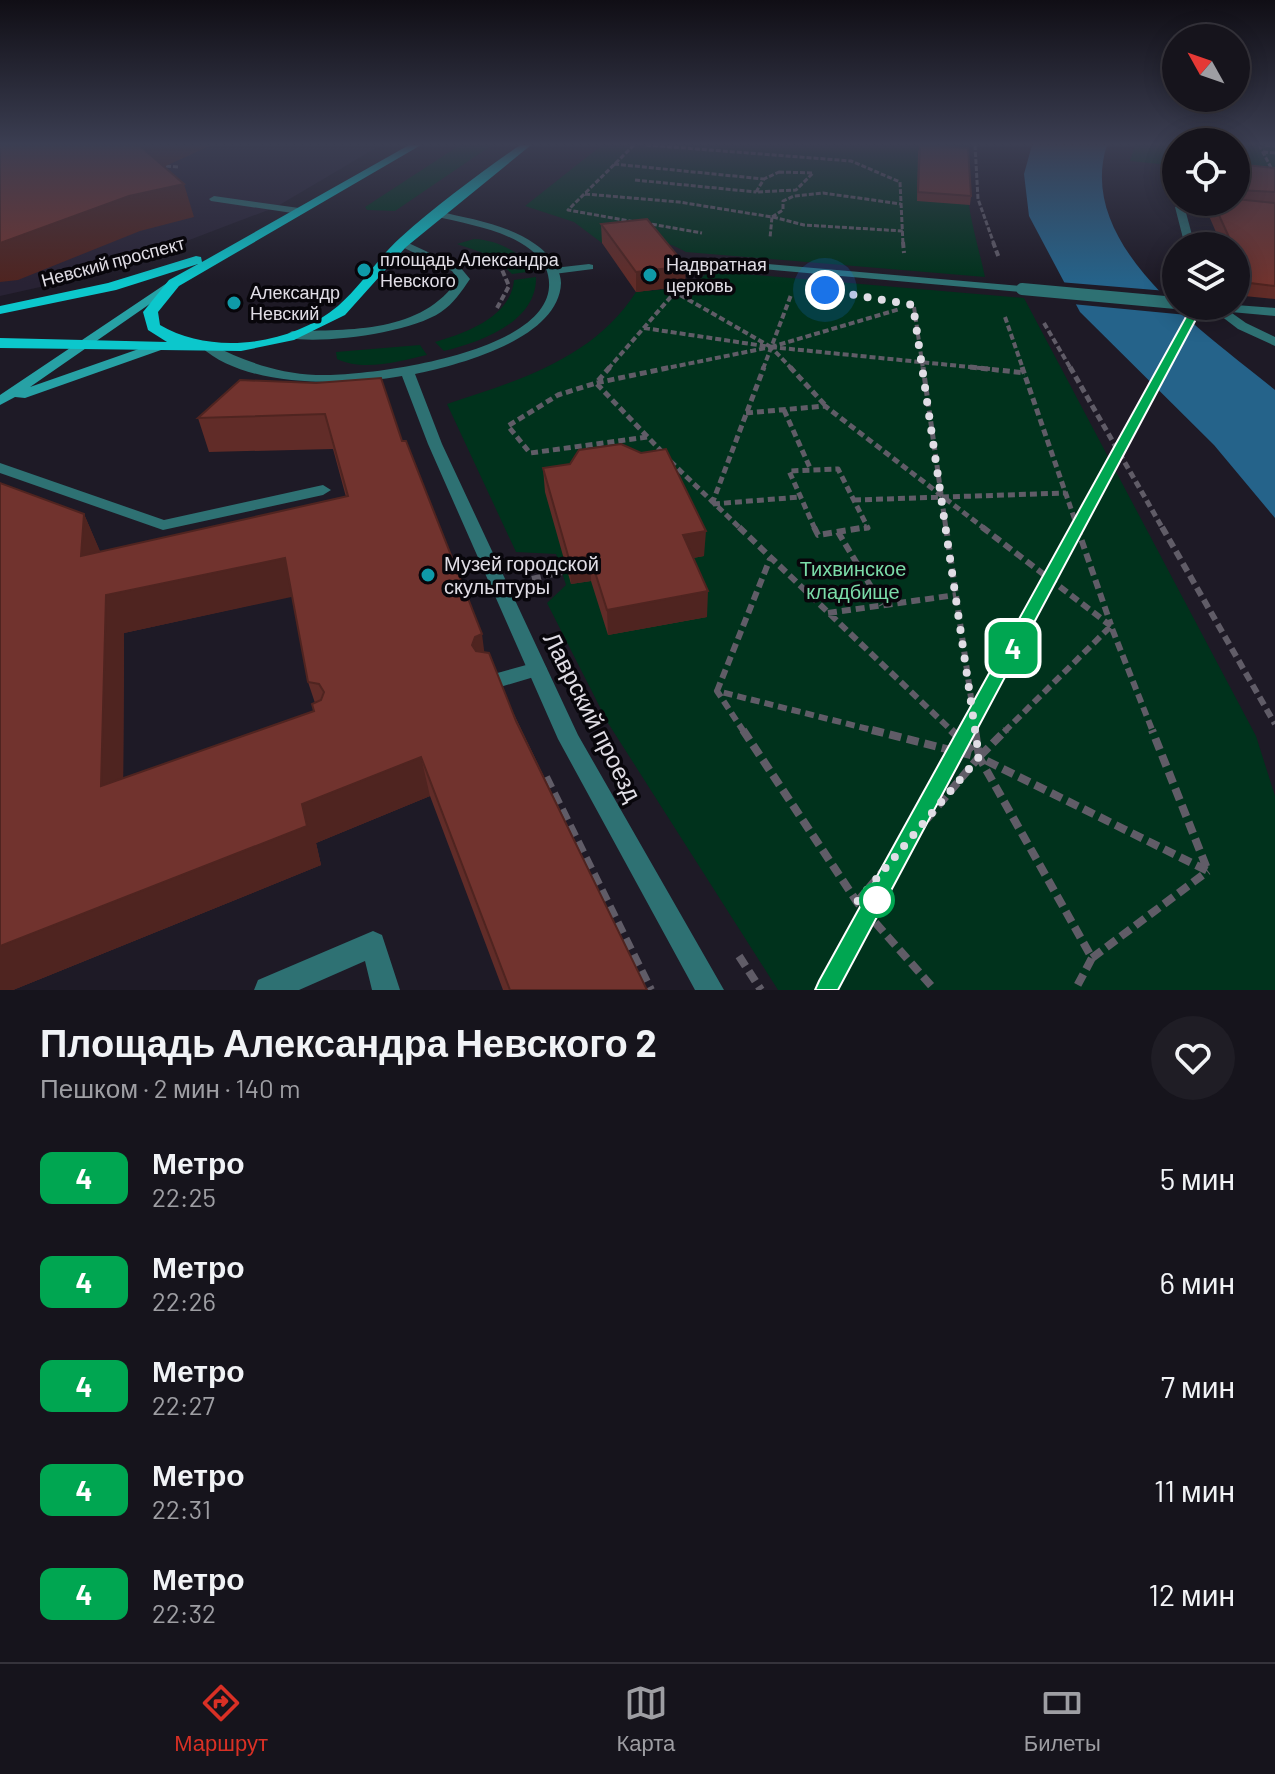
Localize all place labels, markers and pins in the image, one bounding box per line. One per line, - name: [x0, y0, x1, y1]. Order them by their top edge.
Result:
- place label: площадь Александра Невского: [380, 248, 560, 291]
- place label: Надвратная церковь: [666, 253, 767, 296]
- marker: площадь Александра Невского: [355, 261, 373, 279]
- marker: Надвратная церковь: [641, 266, 659, 284]
- place label: Александр Невский: [250, 281, 340, 324]
- marker: Александр Невский: [225, 294, 243, 312]
- place label: Музей городской скульптуры: [444, 551, 599, 598]
- marker: Музей городской скульптуры: [419, 566, 437, 584]
- unlabelled marker: [860, 883, 894, 917]

